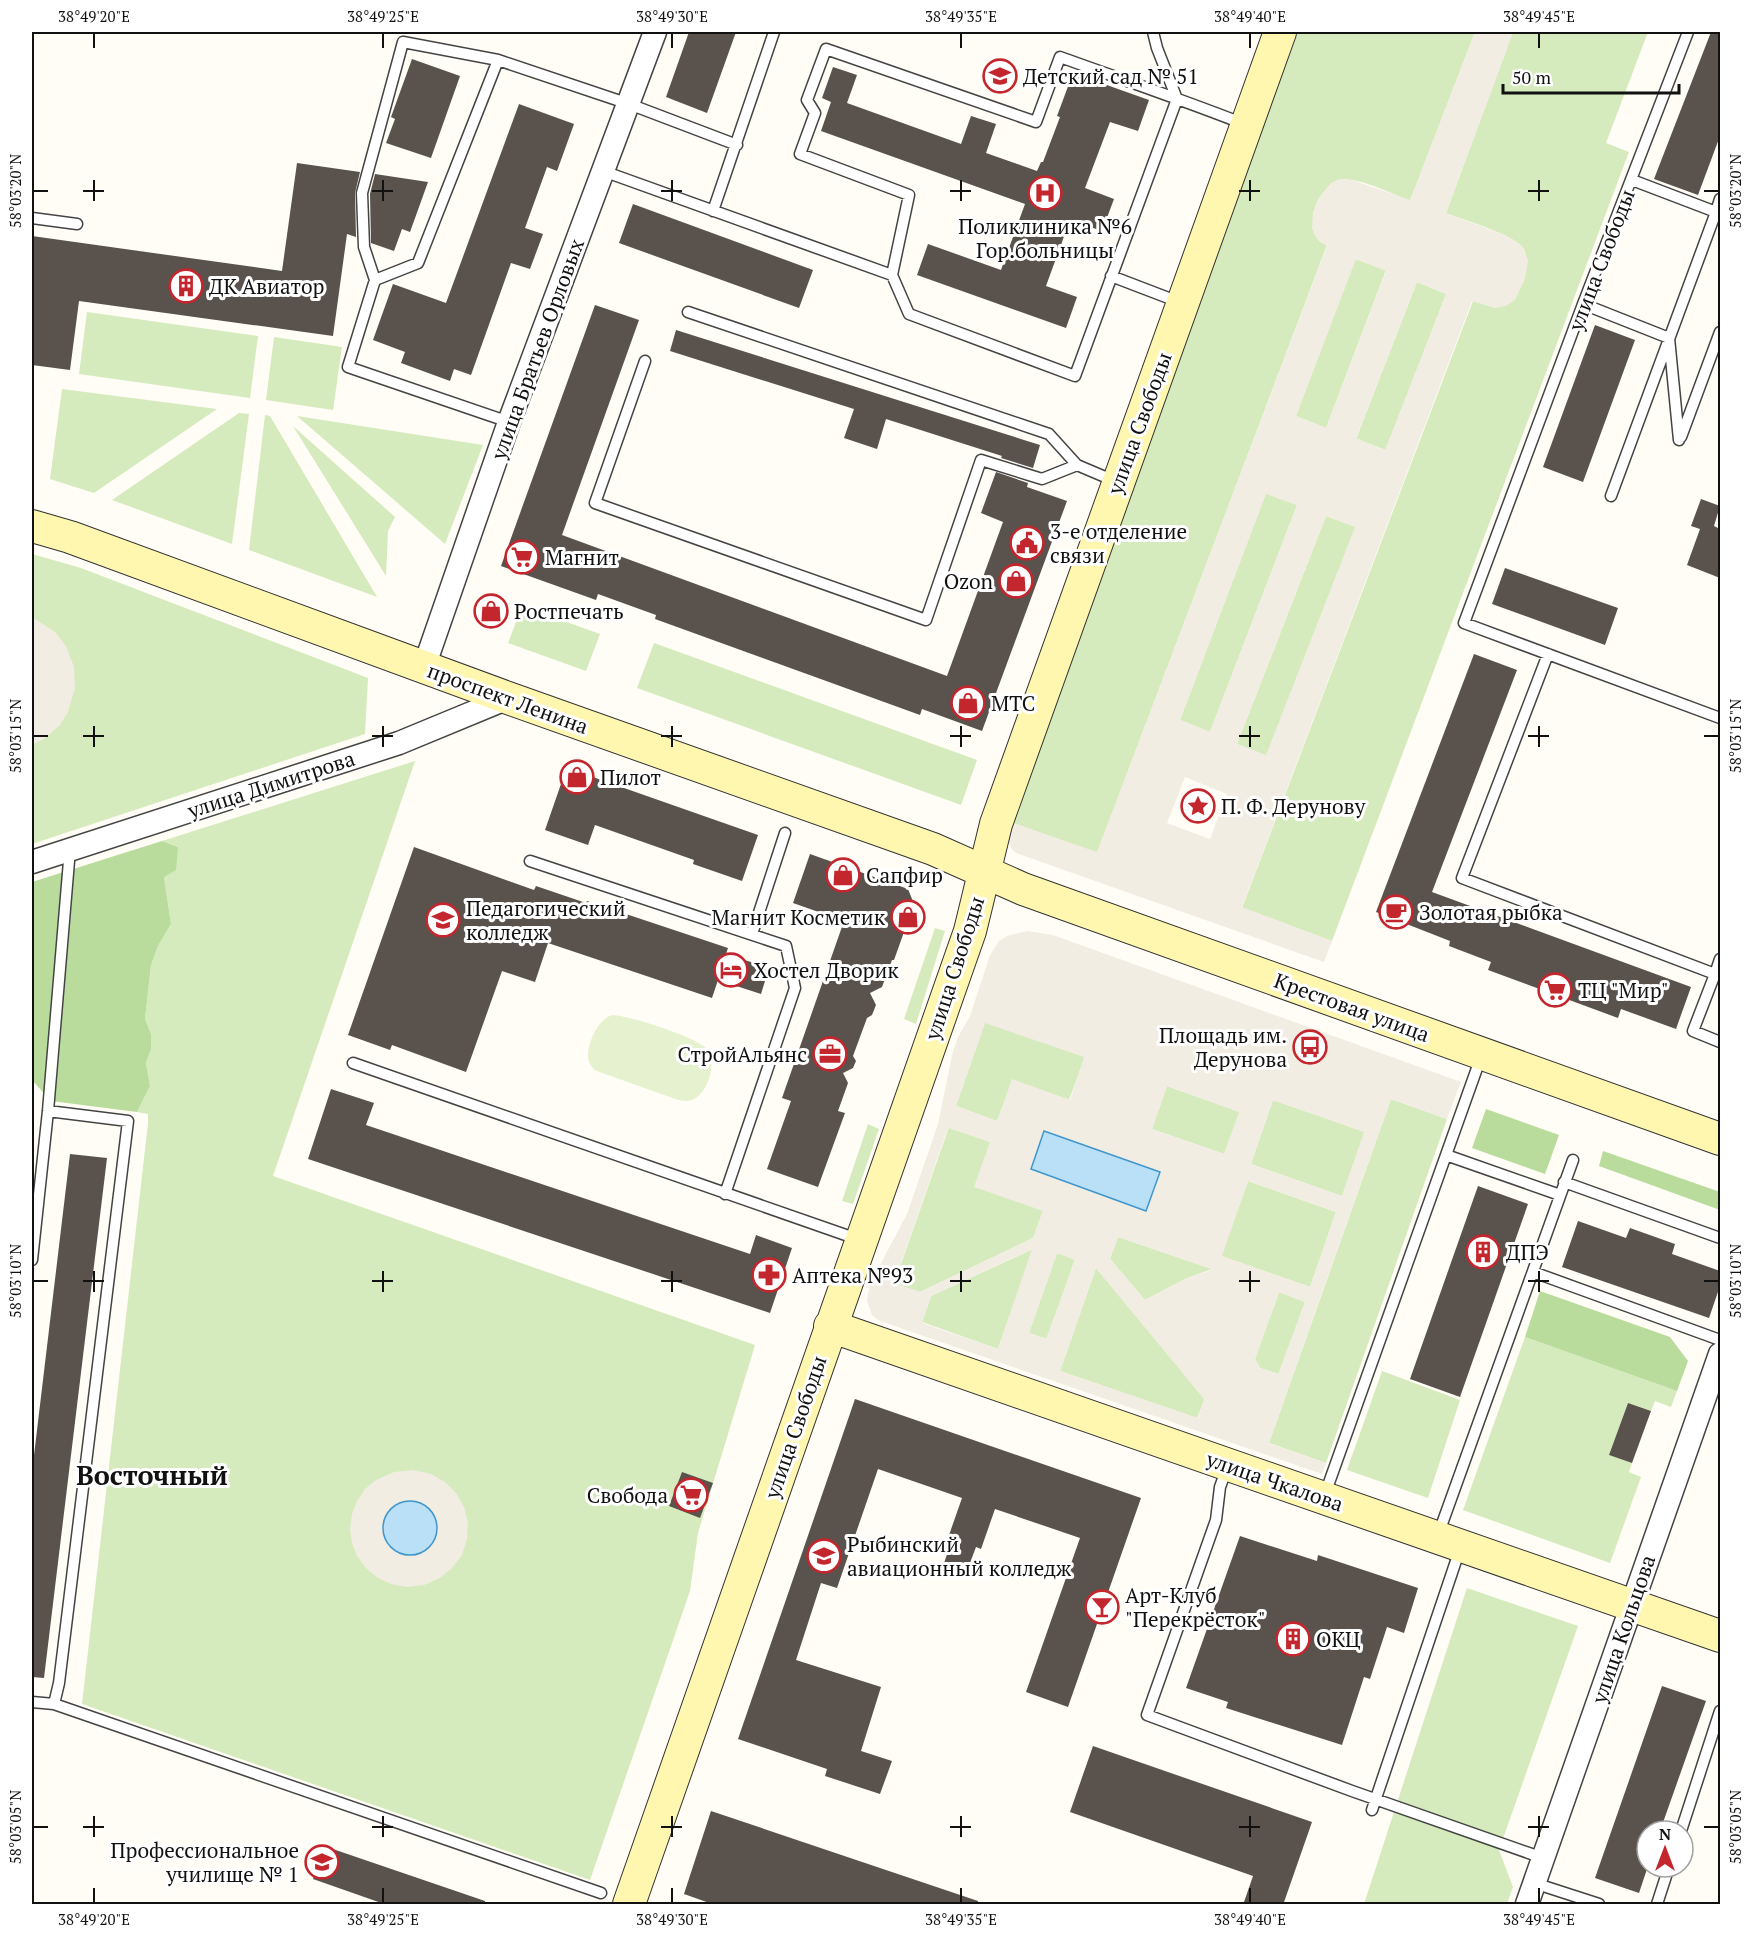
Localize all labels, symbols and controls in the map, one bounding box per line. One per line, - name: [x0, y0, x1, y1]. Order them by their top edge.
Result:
- text: 38°49'20"E: [58, 6, 130, 26]
- text: 38°49'25"E: [347, 6, 419, 26]
- text: 38°49'30"E: [636, 6, 708, 26]
- text: 38°49'35"E: [925, 6, 997, 26]
- text: 38°49'40"E: [1214, 6, 1286, 26]
- text: 38°49'45"E: [1503, 6, 1575, 26]
- scale bar: [1503, 57, 1678, 95]
- school or university icon: Детский сад № 51: [982, 58, 1018, 94]
- place label: Детский сад № 51: [1023, 62, 1199, 90]
- text: 50 m: [1512, 65, 1552, 89]
- text: 58°03'20"N: [5, 154, 25, 228]
- text: 58°03'20"N: [1725, 154, 1745, 228]
- hospital icon: Поликлиника №6 Гор.больницы: [1027, 175, 1063, 211]
- street label: улица Свободы: [1561, 185, 1641, 336]
- place label: Поликлиника №6 Гор.больницы: [958, 212, 1132, 264]
- street label: улица Братьев Орловых: [484, 235, 590, 464]
- building icon: ДК Авиатор: [168, 268, 204, 304]
- place label: ДК Авиатор: [209, 272, 325, 300]
- street label: улица Свободы: [1100, 348, 1178, 499]
- place label: 3-е отделение связи: [1050, 517, 1187, 569]
- public building icon: 3-е отделение связи: [1009, 525, 1045, 561]
- supermarket icon: Магнит: [504, 539, 540, 575]
- place label: Магнит: [545, 543, 619, 571]
- shop icon: Ozon: [998, 563, 1034, 599]
- place label: Ozon: [944, 567, 994, 595]
- shop icon: Ростпечать: [473, 593, 509, 629]
- place label: Ростпечать: [514, 597, 624, 625]
- street label: проспект Ленина: [424, 656, 593, 740]
- shop icon: МТС: [950, 685, 986, 721]
- place label: МТС: [991, 689, 1035, 717]
- text: 58°03'15"N: [5, 699, 25, 773]
- text: 58°03'15"N: [1725, 699, 1745, 773]
- street label: улица Димитрова: [183, 744, 358, 825]
- shop icon: Пилот: [559, 759, 595, 795]
- place label: Пилот: [600, 763, 661, 791]
- place icon: П. Ф. Дерунову: [1180, 788, 1216, 824]
- place label: П. Ф. Дерунову: [1221, 792, 1366, 820]
- shop icon: Сапфир: [825, 857, 861, 893]
- place label: Сапфир: [866, 861, 943, 889]
- street label: улица Свободы: [917, 893, 990, 1044]
- place label: Педагогический колледж: [466, 894, 626, 946]
- cafe icon: Золотая рыбка: [1378, 894, 1414, 930]
- place label: Золотая рыбка: [1419, 898, 1563, 926]
- shop icon: Магнит Косметик: [890, 899, 926, 935]
- school or university icon: Педагогический колледж: [425, 902, 461, 938]
- place label: Магнит Косметик: [712, 903, 886, 931]
- hotel icon: Хостел Дворик: [713, 952, 749, 988]
- place label: Хостел Дворик: [754, 956, 899, 984]
- street label: Крестовая улица: [1270, 966, 1434, 1048]
- supermarket icon: ТЦ "Мир": [1537, 972, 1573, 1008]
- place label: ТЦ "Мир": [1578, 976, 1669, 1004]
- place label: Площадь им. Дерунова: [1159, 1021, 1287, 1073]
- bus stop icon: Площадь им. Дерунова: [1292, 1029, 1328, 1065]
- office icon: СтройАльянс: [812, 1036, 848, 1072]
- place label: СтройАльянс: [678, 1040, 807, 1068]
- building icon: ДПЭ: [1465, 1234, 1501, 1270]
- place label: ДПЭ: [1506, 1238, 1549, 1266]
- text: 58°03'10"N: [5, 1244, 25, 1318]
- text: 58°03'10"N: [1725, 1244, 1745, 1318]
- pharmacy icon: Аптека №93: [751, 1257, 787, 1293]
- place label: Аптека №93: [792, 1261, 913, 1289]
- street label: улица Свободы: [757, 1352, 833, 1503]
- street label: улица Чкалова: [1202, 1444, 1348, 1518]
- district label: Восточный: [76, 1457, 228, 1493]
- supermarket icon: Свобода: [673, 1477, 709, 1513]
- place label: Свобода: [587, 1481, 668, 1509]
- place label: Рыбинский авиационный колледж: [847, 1530, 1072, 1582]
- school or university icon: Рыбинский авиационный колледж: [806, 1538, 842, 1574]
- street label: улица Кольцова: [1584, 1551, 1662, 1708]
- place label: Арт-Клуб "Перекрёсток": [1125, 1581, 1266, 1633]
- bar icon: Арт-Клуб "Перекрёсток": [1084, 1589, 1120, 1625]
- building icon: ОКЦ: [1275, 1621, 1311, 1657]
- place label: ОКЦ: [1316, 1625, 1361, 1653]
- text: 58°03'05"N: [5, 1790, 25, 1864]
- text: 58°03'05"N: [1725, 1790, 1745, 1864]
- north arrow: [1635, 1819, 1695, 1879]
- text: N: [1659, 1823, 1671, 1845]
- place label: Профессиональное училище № 1: [110, 1836, 299, 1888]
- school or university icon: Профессиональное училище № 1: [304, 1844, 340, 1880]
- text: 38°49'20"E: [58, 1909, 130, 1929]
- text: 38°49'25"E: [347, 1909, 419, 1929]
- text: 38°49'30"E: [636, 1909, 708, 1929]
- text: 38°49'35"E: [925, 1909, 997, 1929]
- text: 38°49'40"E: [1214, 1909, 1286, 1929]
- text: 38°49'45"E: [1503, 1909, 1575, 1929]

